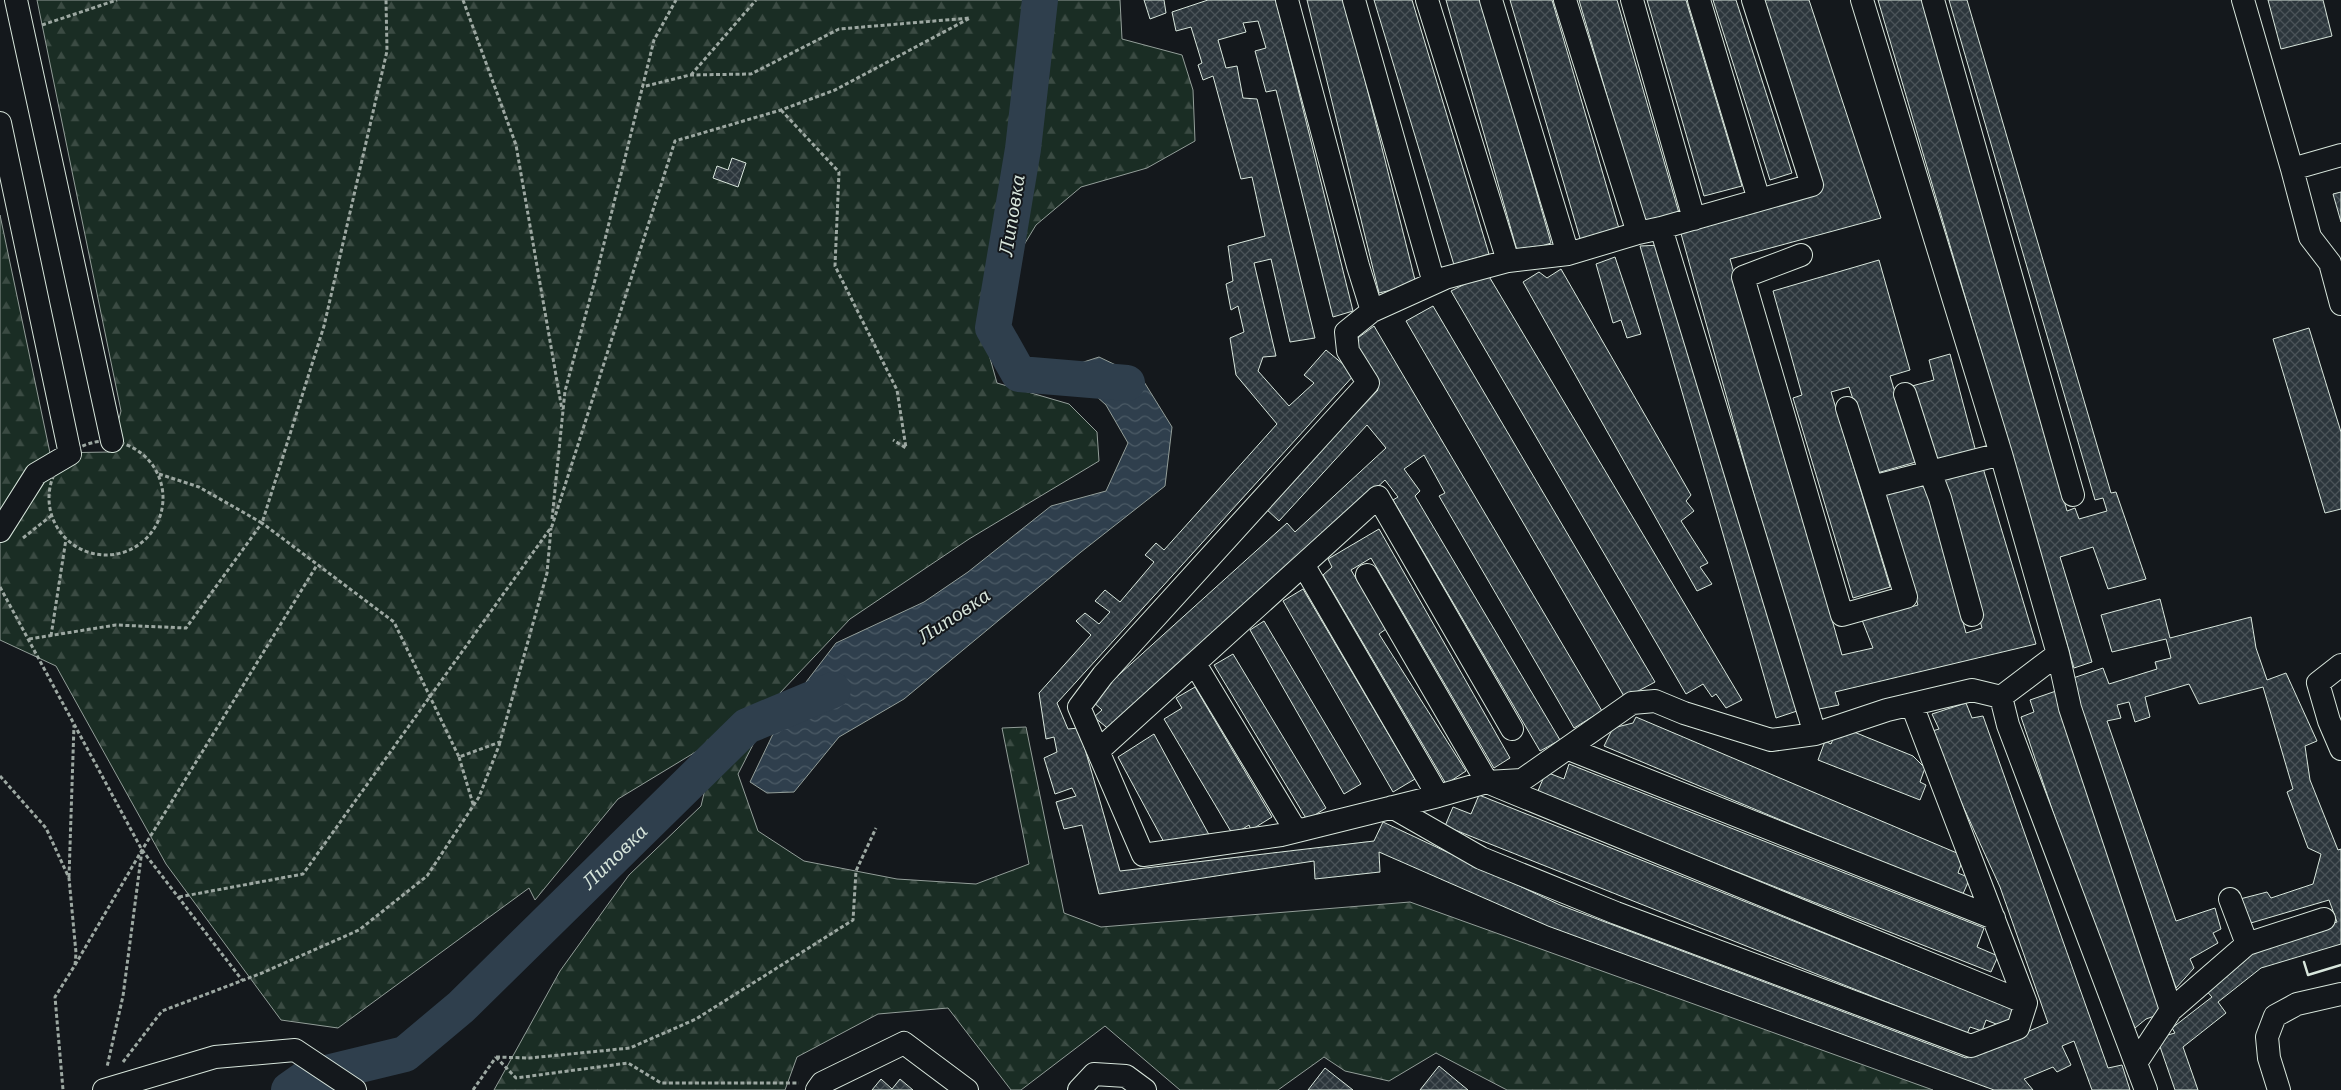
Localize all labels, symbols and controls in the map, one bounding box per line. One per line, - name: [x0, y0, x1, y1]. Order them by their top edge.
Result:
- water label: Липовка: [994, 173, 1030, 258]
- water label: Липовка: [913, 583, 994, 649]
- water label: Липовка: [576, 819, 652, 894]

